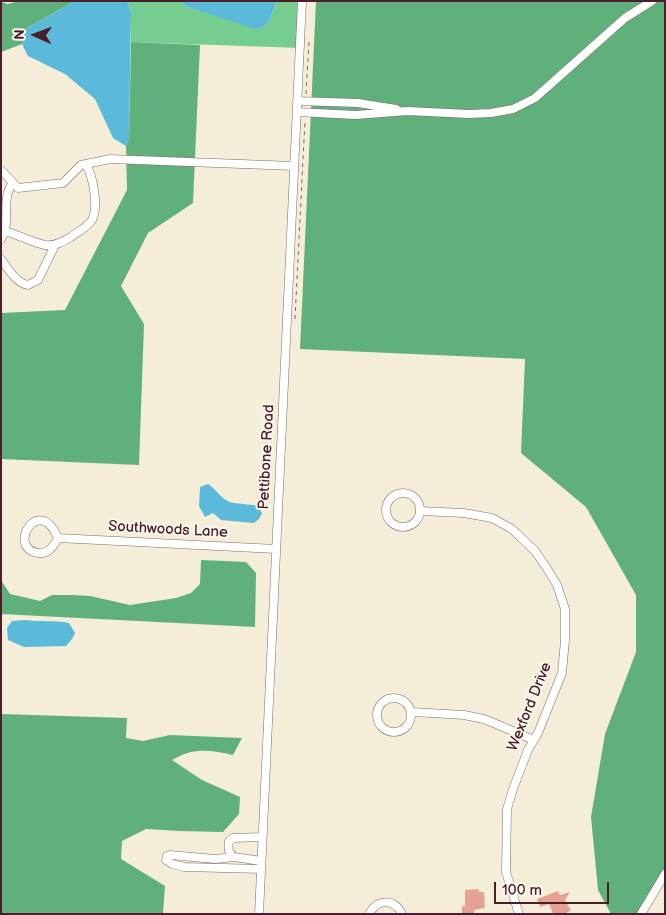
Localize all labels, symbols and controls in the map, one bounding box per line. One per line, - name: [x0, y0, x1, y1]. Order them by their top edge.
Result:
- north arrow: [10, 10, 60, 60]
- text: N: [11, 29, 28, 40]
- street label: Pettibone Road: [255, 404, 279, 510]
- street label: Southwoods Lane: [108, 518, 228, 542]
- street label: Wexford Drive: [504, 660, 556, 754]
- scale bar: [496, 872, 611, 904]
- text: 100 m: [502, 881, 542, 900]

